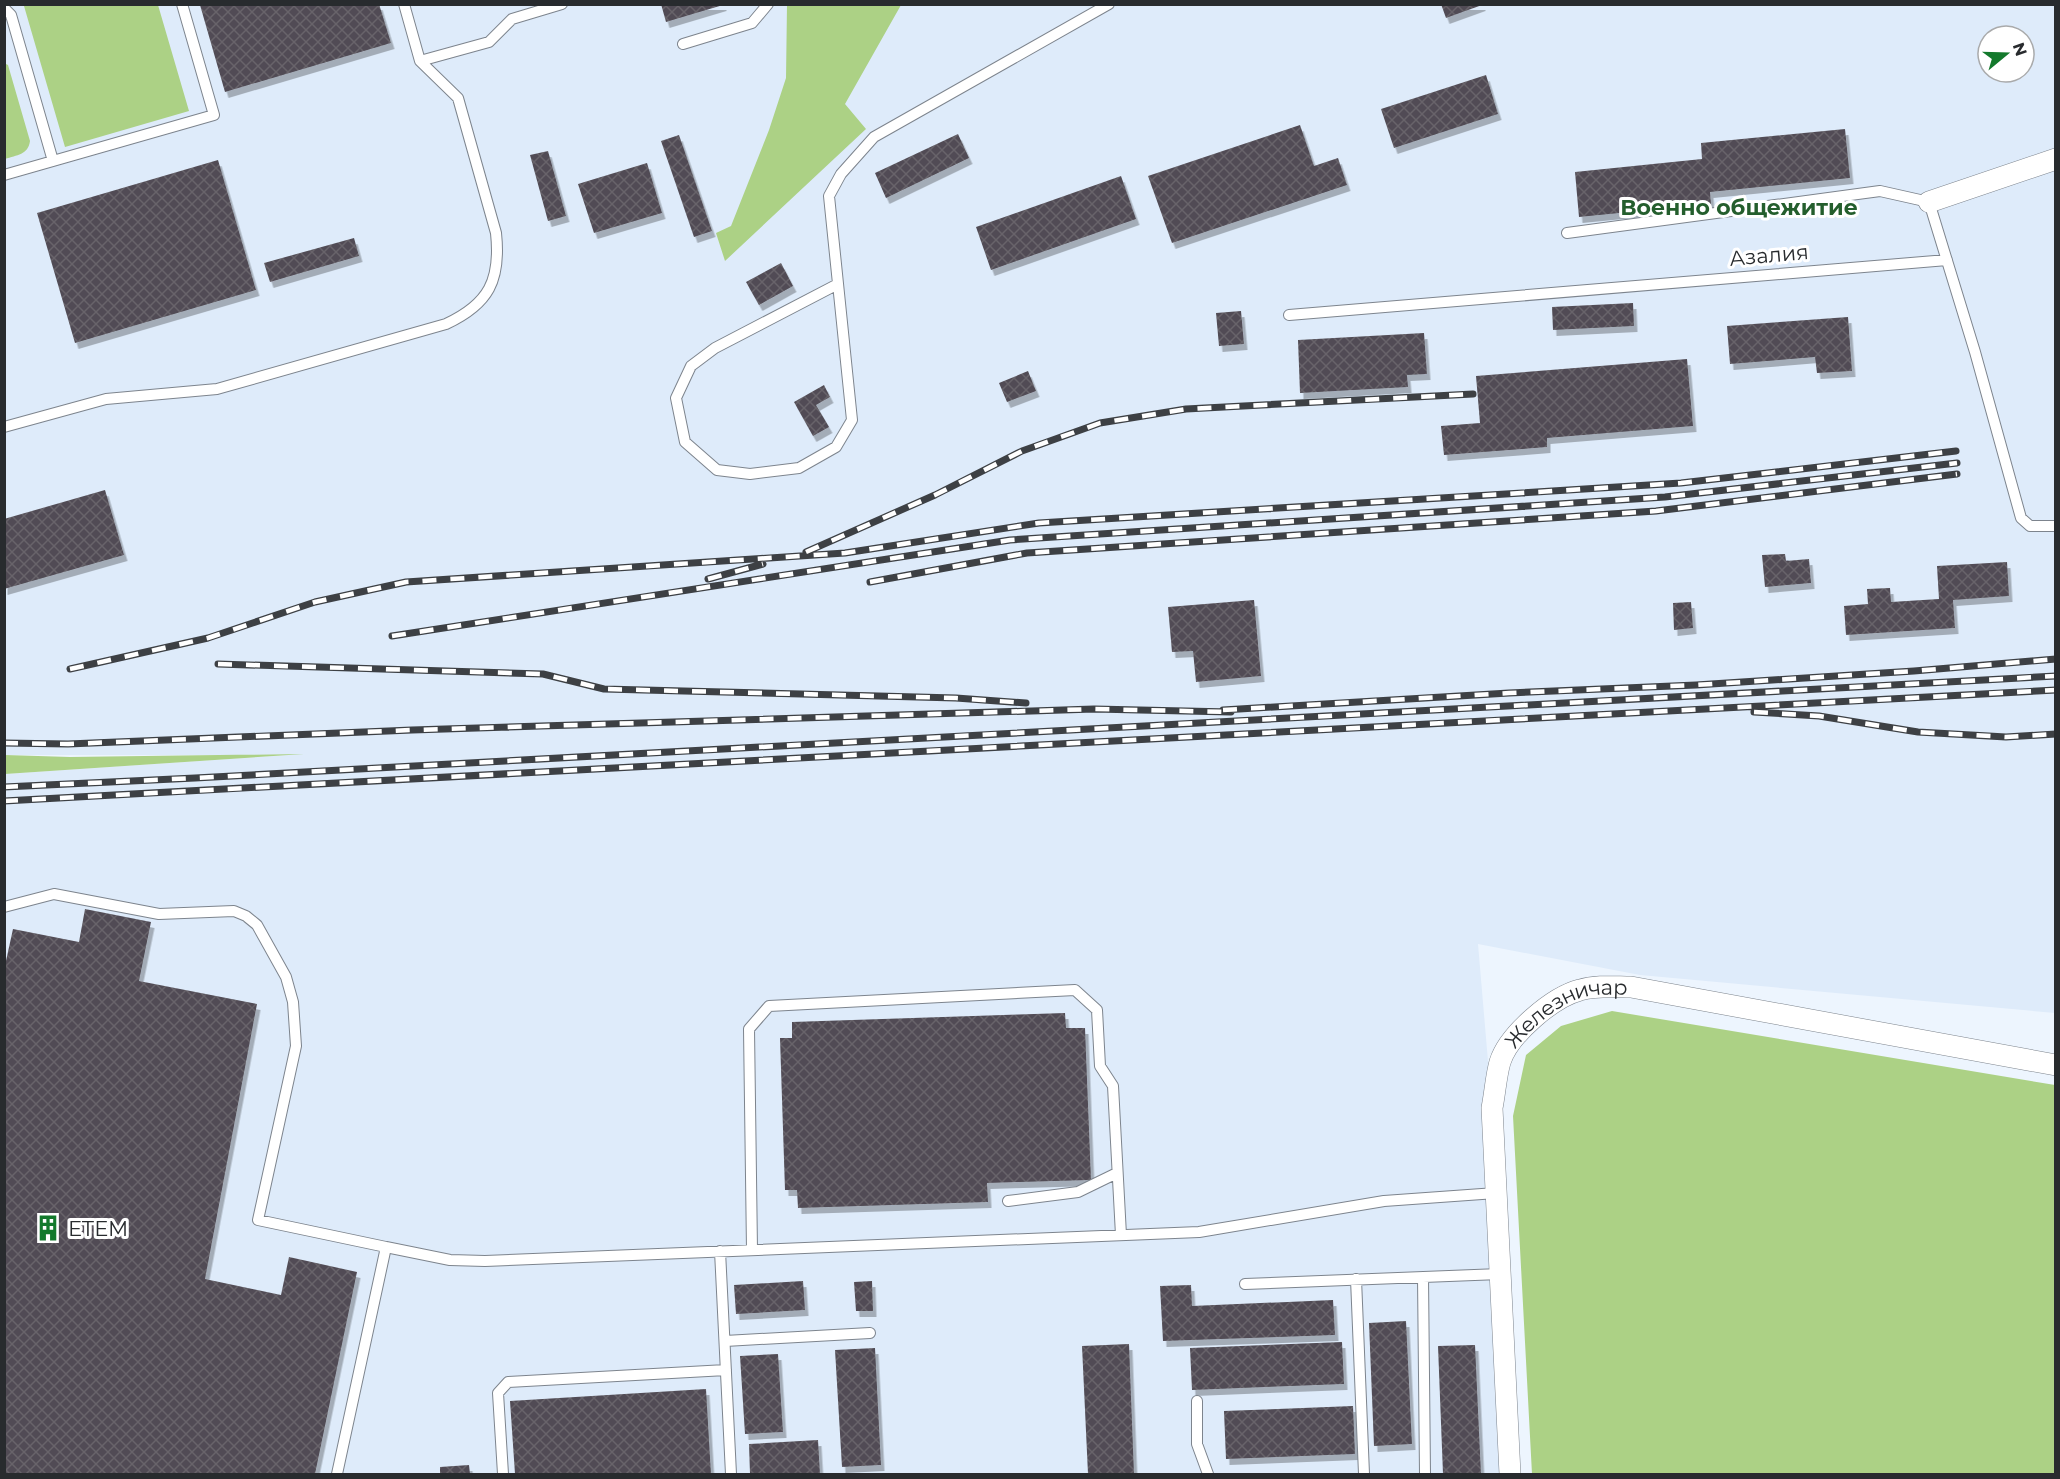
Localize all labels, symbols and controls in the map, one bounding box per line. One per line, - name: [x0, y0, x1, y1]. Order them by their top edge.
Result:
- north arrow: [1976, 24, 2036, 84]
- text: N: [2009, 40, 2031, 58]
- district label: Военно общежитие: [1620, 194, 1858, 221]
- street label: Азалия: [1728, 239, 1810, 271]
- street label: Железничар: [1499, 974, 1628, 1053]
- building icon: ЕТЕМ: [33, 1213, 63, 1243]
- place label: ЕТЕМ: [68, 1216, 128, 1241]

